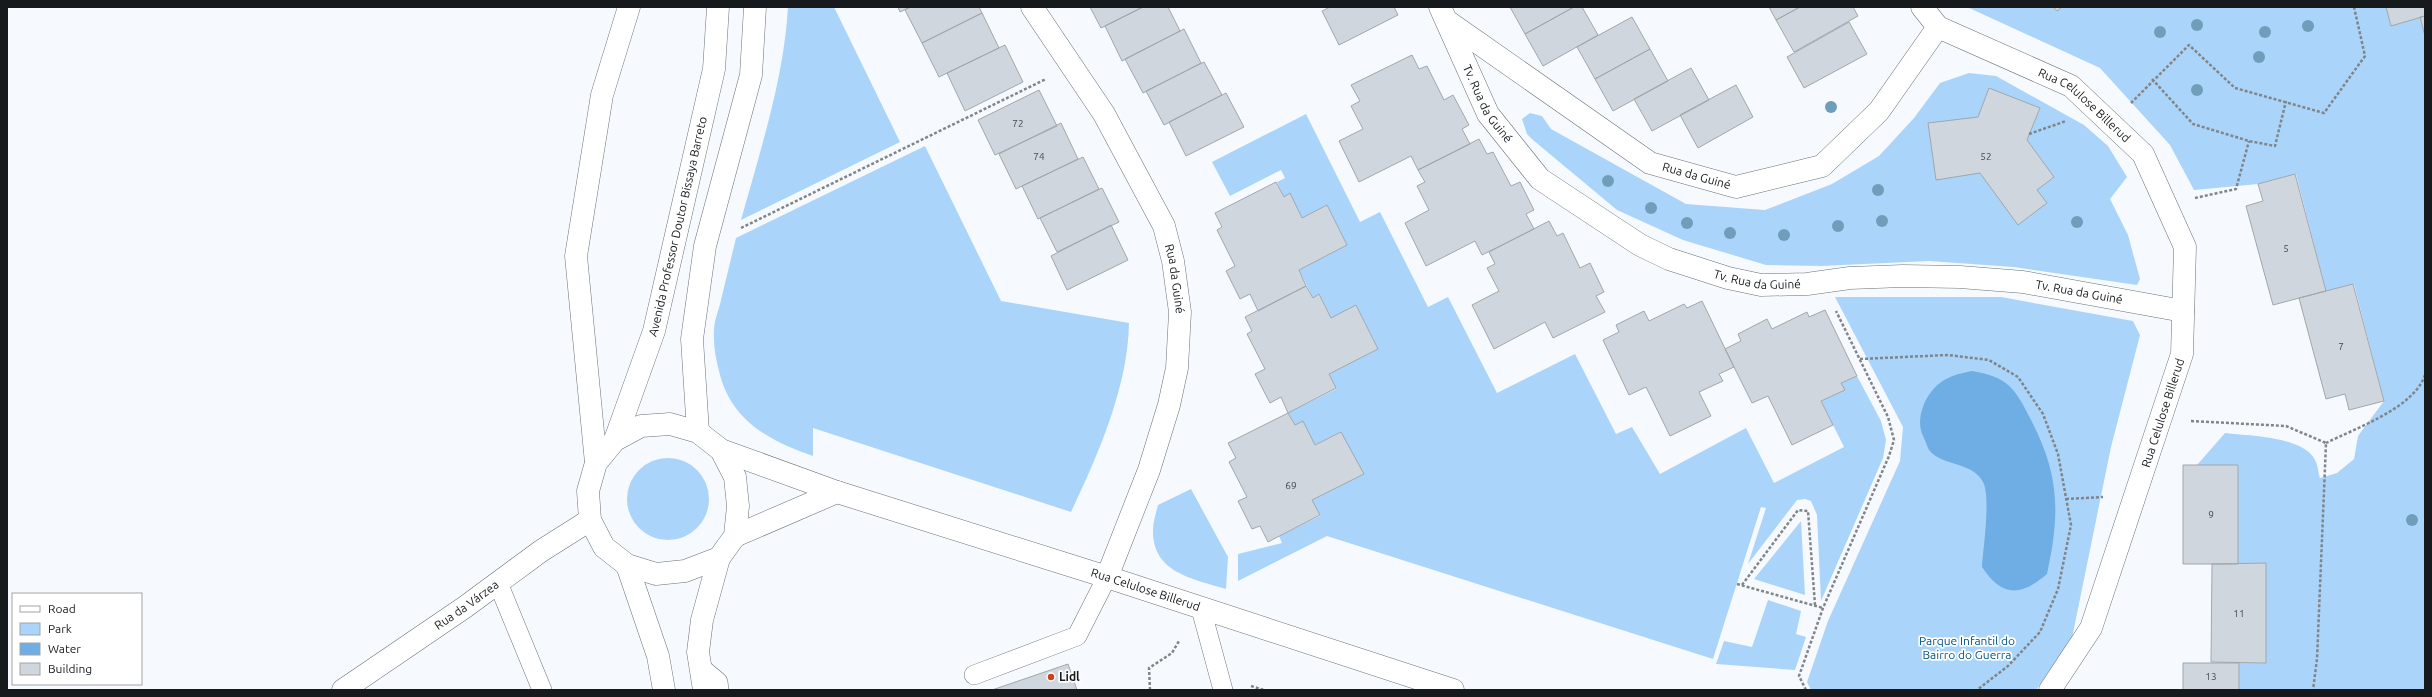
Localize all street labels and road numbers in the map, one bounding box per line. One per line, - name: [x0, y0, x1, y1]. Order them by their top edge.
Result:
- street label: Tv. Rua da Guiné: [1461, 62, 1515, 145]
- street label: Rua Celulose Billerud: [2036, 65, 2133, 145]
- street label: Avenida Professor Doutor Bissaya Barreto: [646, 115, 709, 338]
- street label: Rua da Guiné: [1661, 160, 1732, 191]
- street label: Rua da Guiné: [1163, 242, 1187, 314]
- street label: Tv. Rua da Guiné: [1712, 267, 1801, 291]
- street label: Tv. Rua da Guiné: [2035, 277, 2124, 306]
- street label: Rua Celulose Billerud: [2139, 357, 2186, 469]
- street label: Rua Celulose Billerud: [1090, 565, 1202, 613]
- street label: Rua da Várzea: [432, 577, 501, 632]

